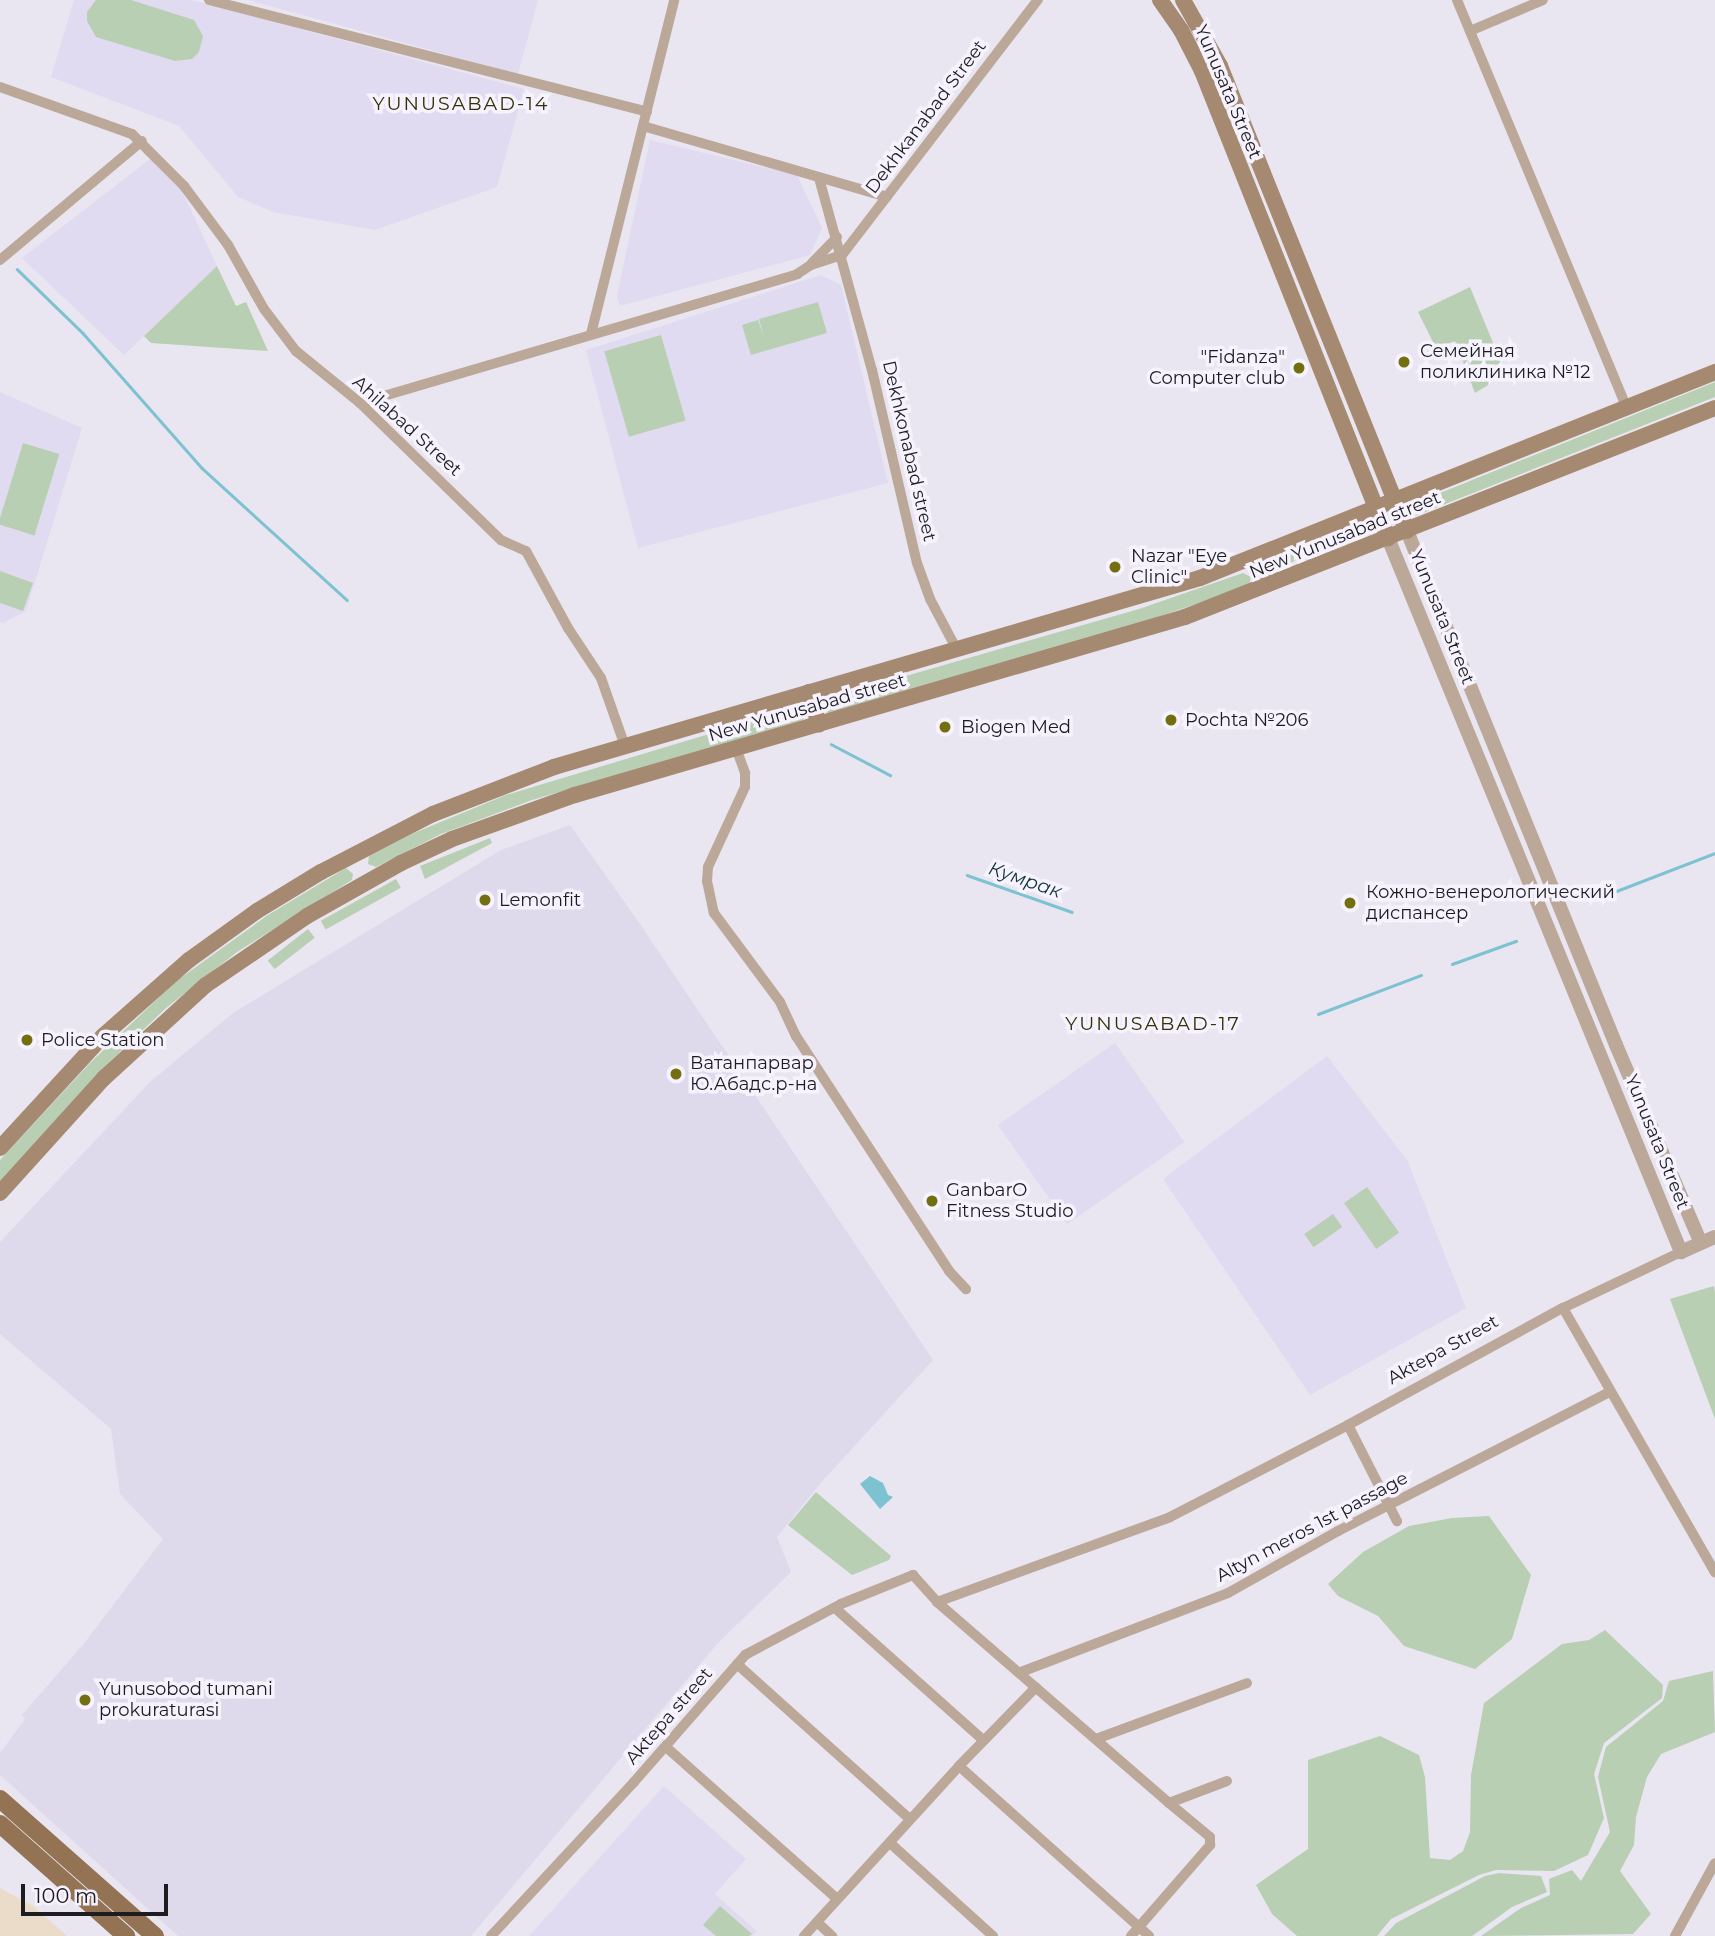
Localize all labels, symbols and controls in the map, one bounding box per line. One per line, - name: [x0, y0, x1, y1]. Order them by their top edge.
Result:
- street label: Yunusata Street: [1190, 22, 1266, 162]
- street label: Dekhkanabad Street: [861, 36, 991, 198]
- district label: YUNUSABAD-14: [374, 93, 548, 115]
- place label: Семейная поликлиника №12: [1420, 341, 1590, 384]
- place label: "Fidanza" Computer club: [1149, 347, 1285, 390]
- marker: Семейная поликлиника №12: [1394, 352, 1414, 372]
- street label: Dekhkonabad street: [878, 358, 940, 544]
- marker: "Fidanza" Computer club: [1291, 360, 1307, 376]
- street label: Ahilabad Street: [348, 371, 466, 481]
- street label: New Yunusabad street: [1246, 487, 1444, 583]
- place label: Nazar "Eye Clinic": [1131, 546, 1227, 588]
- street label: Yunusata Street: [1405, 547, 1479, 687]
- marker: Nazar "Eye Clinic": [1105, 557, 1125, 577]
- street label: New Yunusabad street: [706, 669, 908, 747]
- place label: Pochta №206: [1185, 709, 1308, 731]
- marker: Pochta №206: [1163, 712, 1179, 728]
- place label: Biogen Med: [961, 716, 1071, 738]
- marker: Biogen Med: [935, 717, 955, 737]
- water label: Кумрак: [986, 857, 1064, 903]
- place label: Кожно-венерологический диспансер: [1366, 882, 1615, 924]
- place label: Lemonfit: [499, 889, 581, 911]
- marker: Lemonfit: [477, 892, 493, 908]
- marker: Кожно-венерологический диспансер: [1340, 893, 1360, 913]
- district label: YUNUSABAD-17: [1067, 1013, 1239, 1035]
- place label: Police Station: [41, 1029, 164, 1051]
- marker: Police Station: [19, 1032, 35, 1048]
- place label: Ватанпарвар Ю.Абадс.р-на: [690, 1053, 817, 1096]
- marker: Ватанпарвар Ю.Абадс.р-на: [668, 1066, 684, 1082]
- street label: Yunusata Street: [1620, 1072, 1694, 1212]
- place label: GanbarO Fitness Studio: [946, 1180, 1074, 1222]
- marker: GanbarO Fitness Studio: [924, 1193, 940, 1209]
- street label: Aktepa Street: [1384, 1311, 1502, 1389]
- street label: Altyn meros 1st passage: [1212, 1467, 1412, 1587]
- street label: Aktepa street: [621, 1663, 717, 1769]
- place label: Yunusobod tumani prokuraturasi: [99, 1679, 273, 1722]
- marker: Yunusobod tumani prokuraturasi: [77, 1692, 93, 1708]
- scale bar: [24, 1870, 172, 1914]
- text: 100 m: [34, 1883, 97, 1908]

